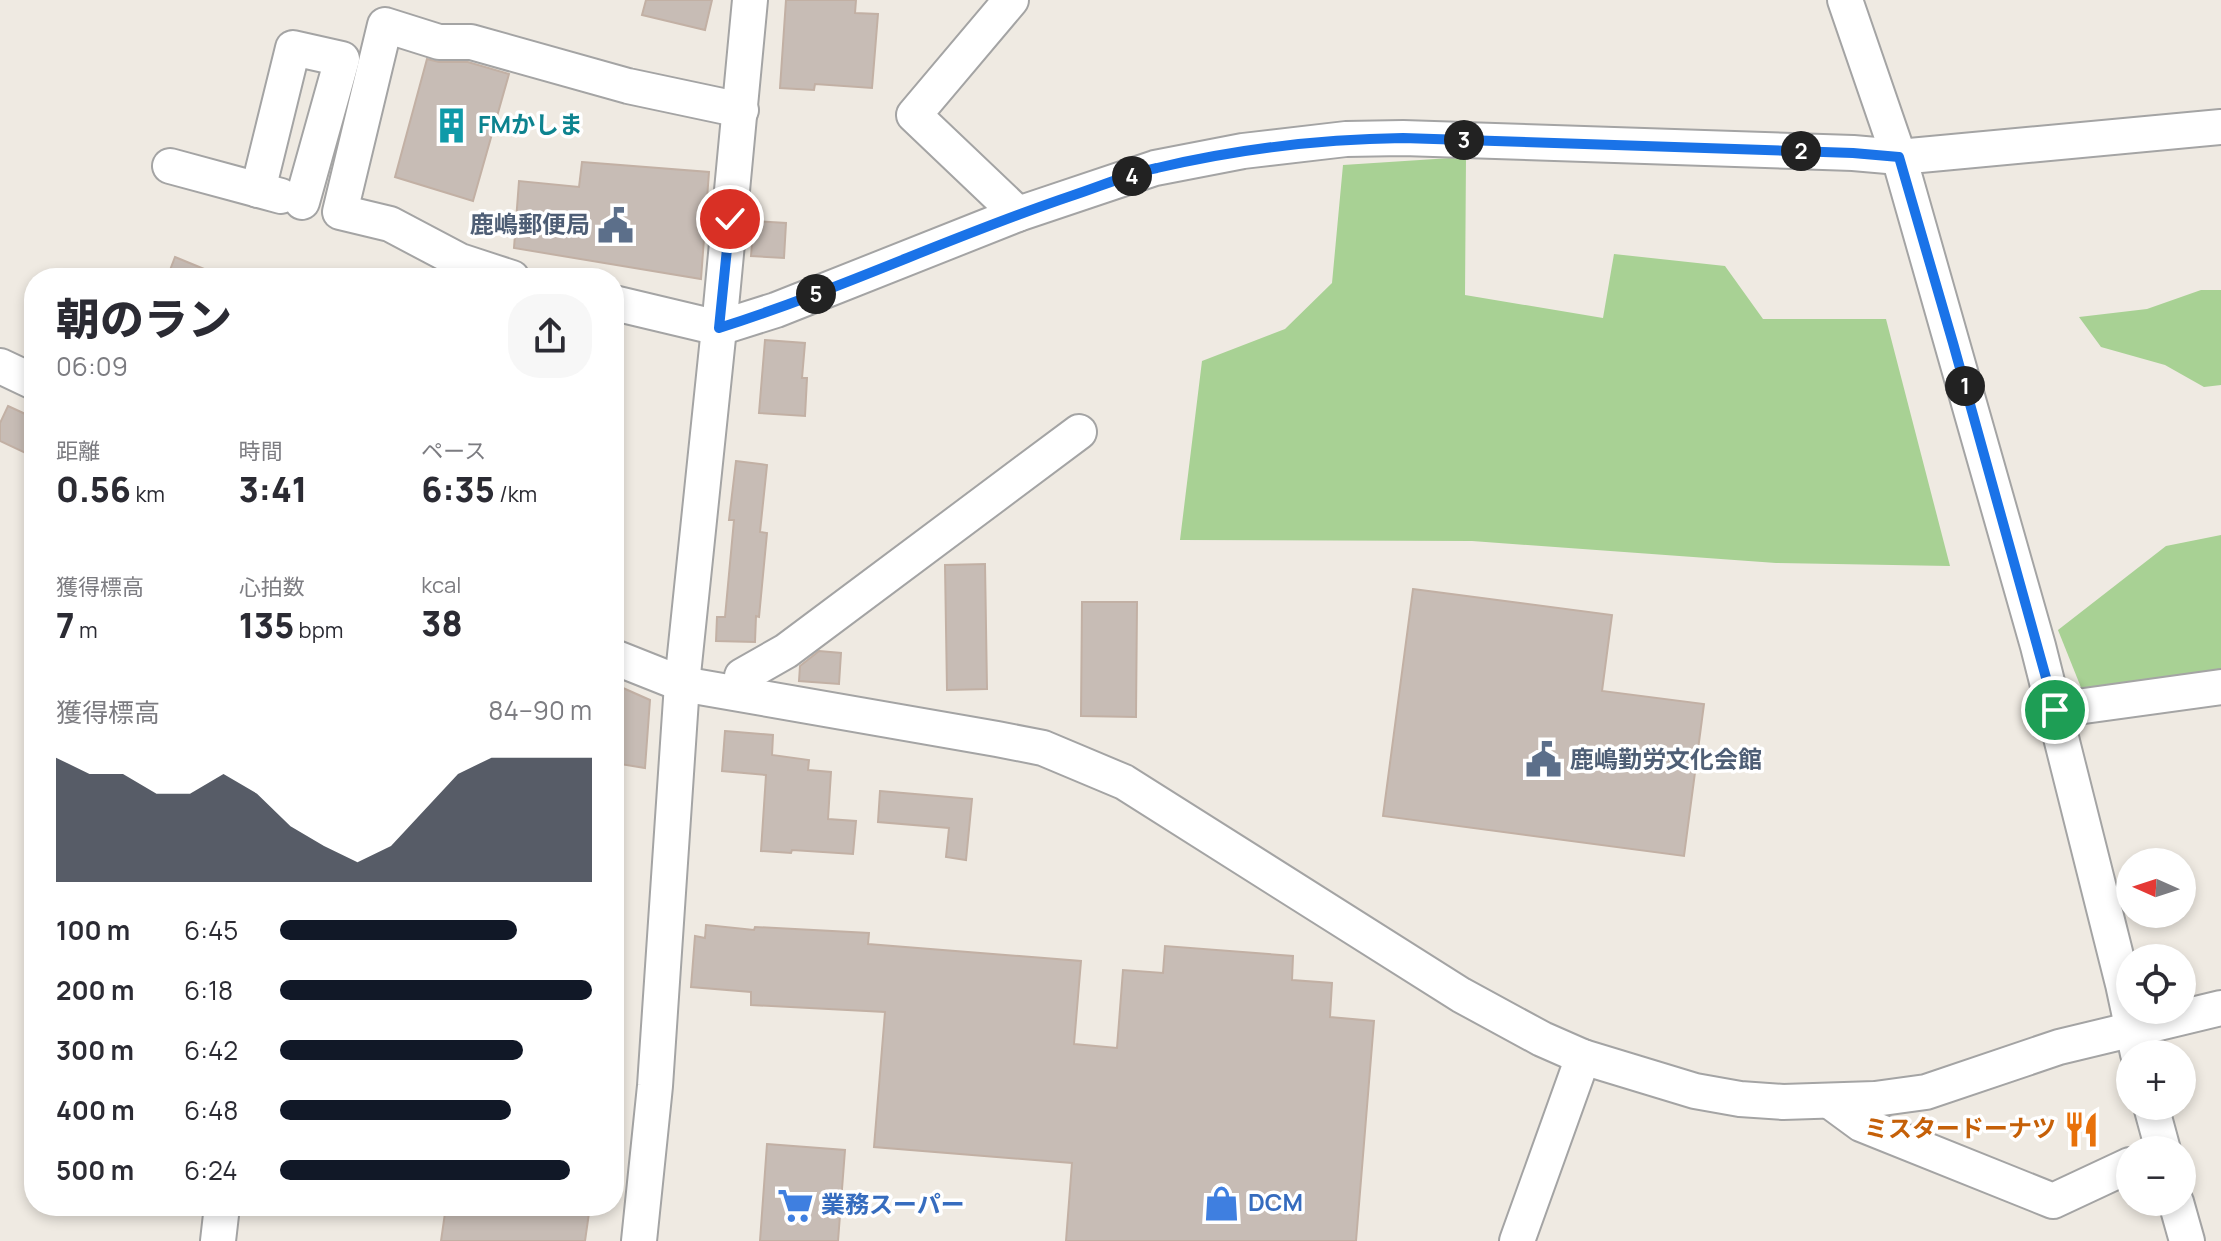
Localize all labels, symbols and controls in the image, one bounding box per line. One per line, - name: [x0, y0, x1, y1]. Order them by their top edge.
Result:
- building icon: FMかしま: [433, 106, 471, 144]
- place label: FMかしま: [478, 107, 583, 140]
- pin: 3: [1444, 120, 1484, 160]
- text: 3: [1458, 125, 1470, 155]
- pin: 2: [1781, 131, 1821, 171]
- text: 2: [1794, 136, 1808, 166]
- pin: 4: [1112, 156, 1152, 196]
- text: 4: [1125, 161, 1139, 191]
- pin: [696, 185, 764, 253]
- icon: check: [708, 197, 752, 241]
- public building icon: 鹿嶋郵便局: [597, 206, 635, 244]
- place label: 鹿嶋郵便局: [470, 207, 590, 240]
- pin: 5: [796, 274, 836, 314]
- text: 5: [810, 279, 822, 309]
- text: 朝のラン: [56, 288, 232, 348]
- button: share: [508, 294, 592, 378]
- text: 06:09: [56, 348, 128, 384]
- pin: 1: [1945, 366, 1985, 406]
- text: 1: [1960, 371, 1970, 401]
- text: 距離: [56, 436, 100, 466]
- text: 時間: [239, 436, 283, 466]
- text: ペース: [421, 436, 486, 466]
- text: 0.56: [56, 466, 131, 512]
- text: 3:41: [239, 466, 307, 512]
- text: 6:35: [421, 466, 495, 512]
- text: km: [131, 479, 165, 509]
- text: /km: [495, 479, 537, 509]
- text: kcal: [421, 570, 461, 600]
- text: 獲得標高: [56, 572, 144, 602]
- text: 心拍数: [239, 572, 305, 602]
- text: 38: [421, 600, 463, 646]
- text: 7: [56, 602, 75, 648]
- text: 135: [239, 602, 294, 648]
- text: m: [75, 615, 98, 645]
- text: bpm: [294, 615, 343, 645]
- pin: [2021, 676, 2089, 744]
- icon: arrive: [2033, 688, 2077, 732]
- text: 84–90 m: [488, 692, 592, 728]
- text: 獲得標高: [56, 694, 160, 730]
- public building icon: 鹿嶋勤労文化会館: [1525, 741, 1563, 779]
- place label: 鹿嶋勤労文化会館: [1570, 742, 1762, 775]
- north arrow: [2116, 848, 2196, 928]
- map controls: [2116, 848, 2196, 1216]
- text: 100 m: [56, 912, 130, 948]
- text: 6:45: [184, 912, 238, 948]
- button: locate: [2116, 944, 2196, 1024]
- text: 200 m: [56, 972, 134, 1008]
- text: 6:18: [184, 972, 233, 1008]
- text: 300 m: [56, 1032, 134, 1068]
- text: 6:42: [184, 1032, 238, 1068]
- button: +: [2116, 1040, 2196, 1120]
- text: 400 m: [56, 1092, 135, 1128]
- text: 6:48: [184, 1092, 238, 1128]
- restaurant icon: ミスタードーナツ: [2063, 1110, 2101, 1148]
- place label: ミスタードーナツ: [1864, 1111, 2056, 1144]
- button: −: [2116, 1136, 2196, 1216]
- text: 500 m: [56, 1152, 134, 1188]
- text: 6:24: [184, 1152, 238, 1188]
- shop icon: DCM: [1203, 1184, 1241, 1222]
- place label: DCM: [1248, 1185, 1303, 1218]
- supermarket icon: 業務スーパー: [776, 1186, 814, 1224]
- place label: 業務スーパー: [821, 1187, 965, 1220]

